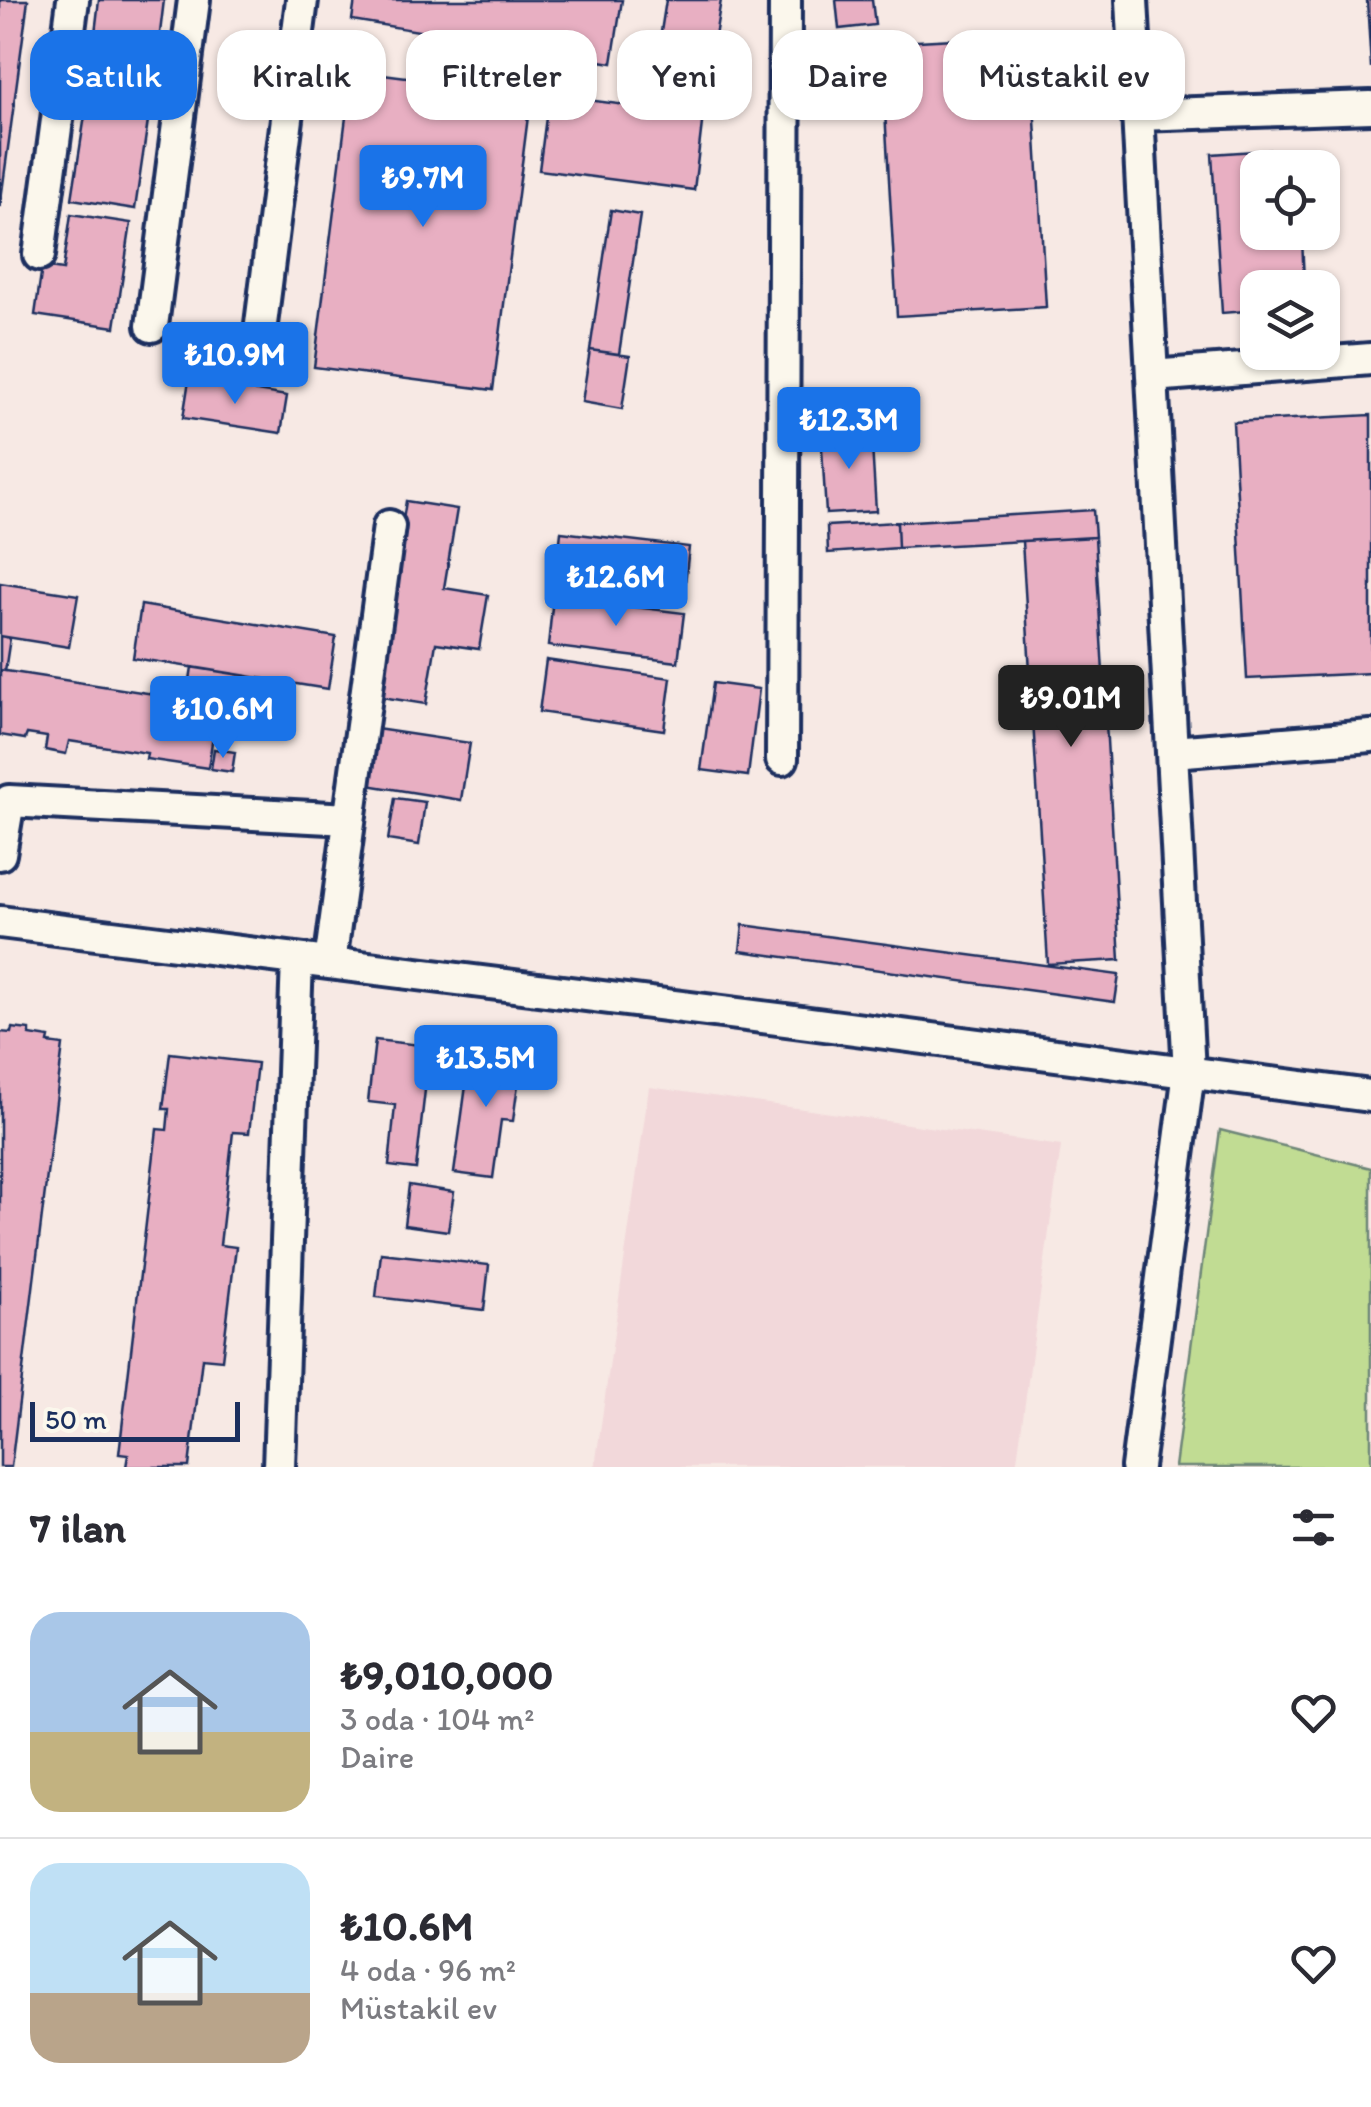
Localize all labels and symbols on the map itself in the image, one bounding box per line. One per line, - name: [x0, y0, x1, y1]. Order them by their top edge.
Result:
- pin: ₺9.7M: [353, 145, 493, 230]
- pin: ₺10.9M: [154, 322, 316, 407]
- pin: ₺12.3M: [768, 387, 930, 472]
- pin: ₺12.6M: [535, 544, 697, 629]
- pin: ₺9.01M: [990, 665, 1152, 750]
- pin: ₺10.6M: [142, 676, 304, 761]
- pin: ₺13.5M: [405, 1025, 567, 1110]
- scale bar: [30, 1397, 240, 1442]

